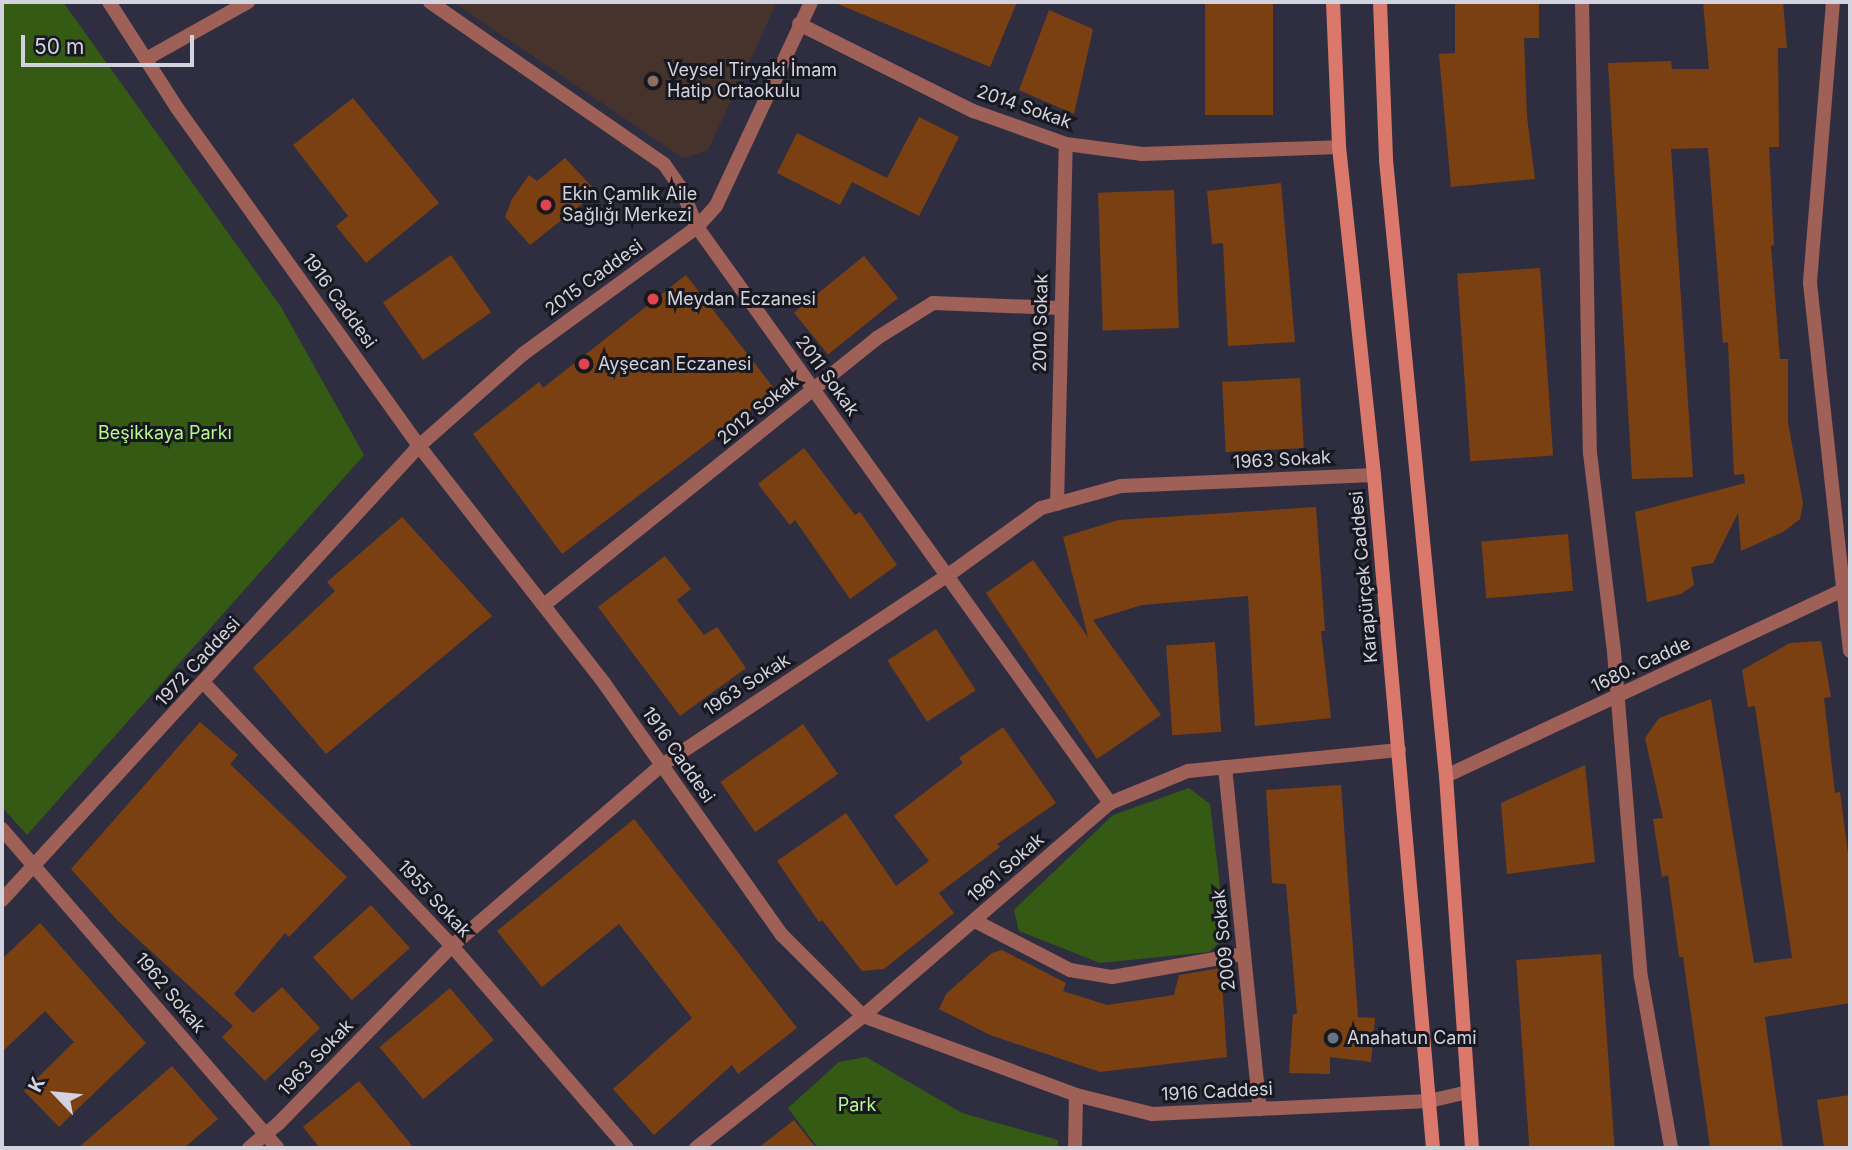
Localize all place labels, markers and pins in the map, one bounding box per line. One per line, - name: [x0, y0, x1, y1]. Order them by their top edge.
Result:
- place label: Veysel Tiryaki İmam Hatip Ortaokulu: [667, 60, 837, 102]
- marker: Veysel Tiryaki İmam Hatip Ortaokulu: [645, 73, 661, 89]
- place label: Ekin Çamlık Aile Sağlığı Merkezi: [562, 184, 697, 227]
- marker: Ekin Çamlık Aile Sağlığı Merkezi: [536, 195, 556, 215]
- place label: Meydan Eczanesi: [667, 288, 816, 310]
- marker: Meydan Eczanesi: [645, 291, 661, 307]
- place label: Ayşecan Eczanesi: [598, 353, 751, 375]
- marker: Ayşecan Eczanesi: [576, 356, 592, 372]
- place label: Anahatun Cami: [1347, 1027, 1477, 1049]
- marker: Anahatun Cami: [1325, 1030, 1341, 1046]

